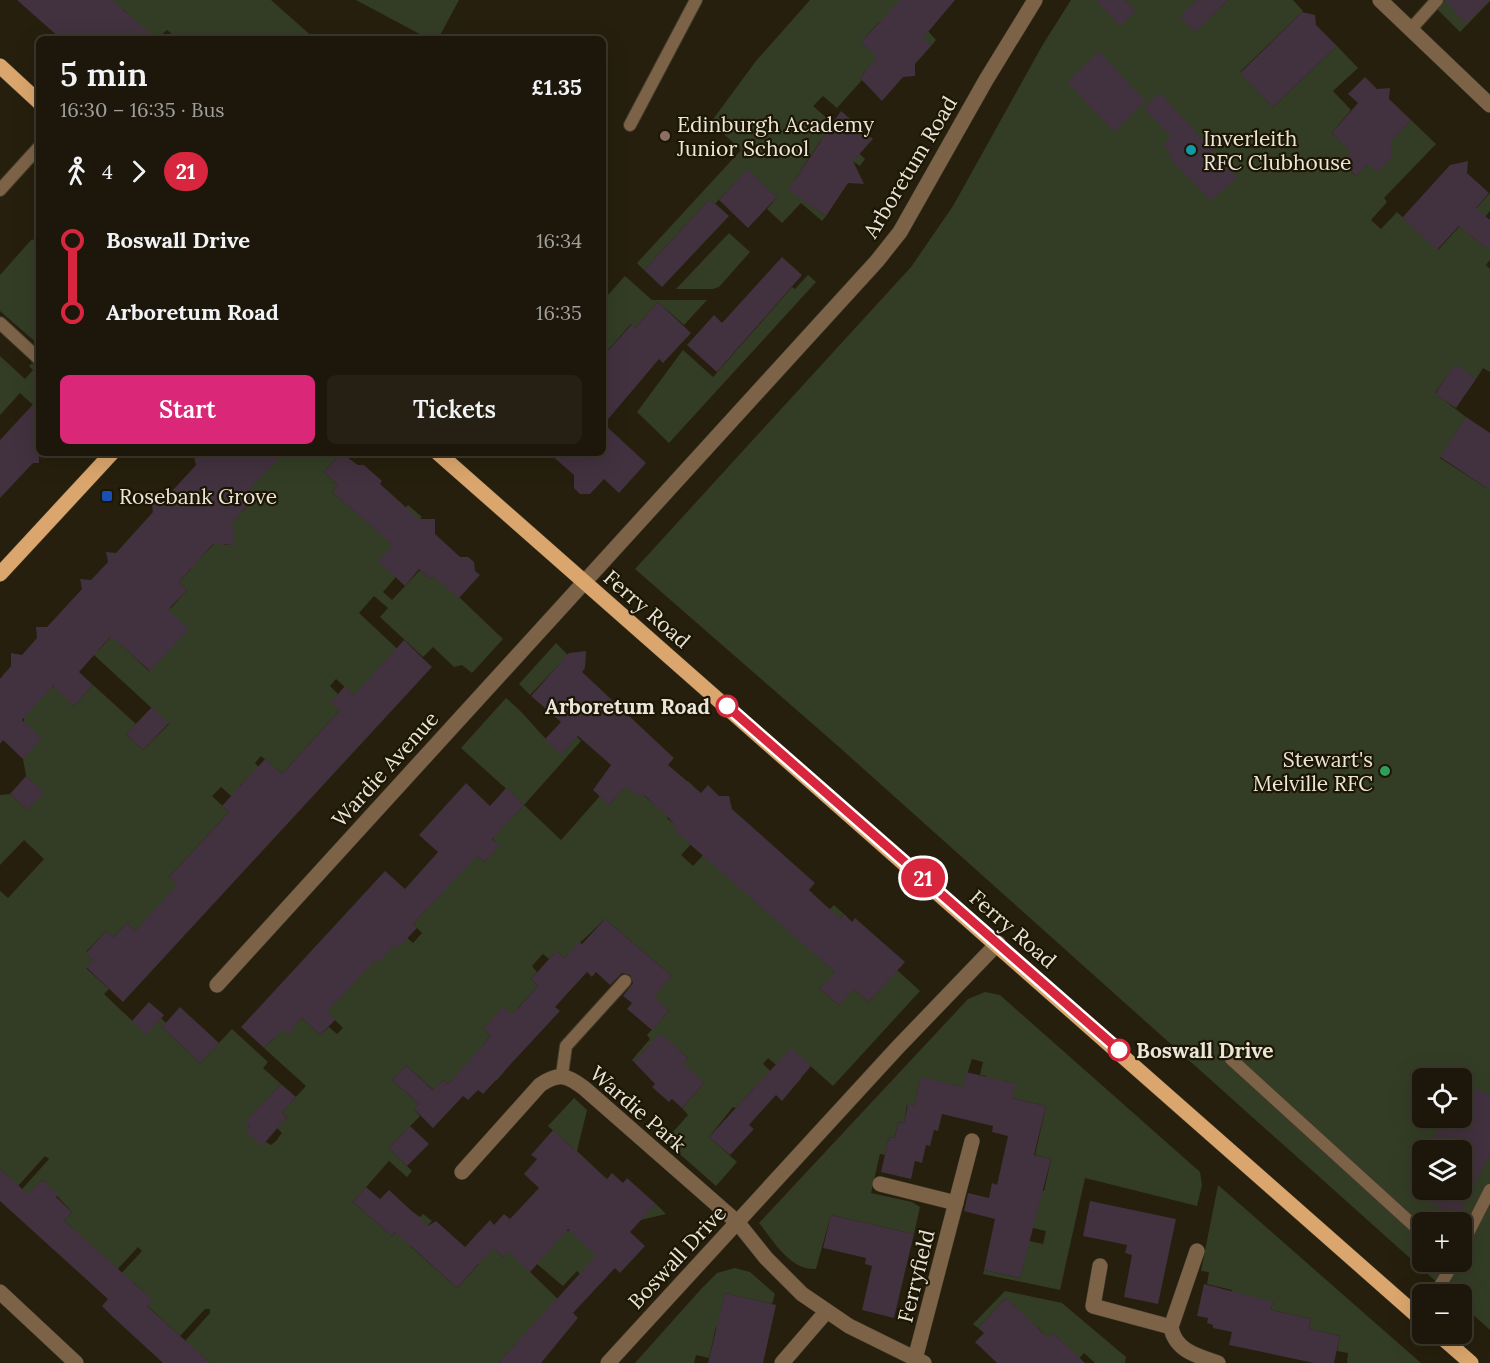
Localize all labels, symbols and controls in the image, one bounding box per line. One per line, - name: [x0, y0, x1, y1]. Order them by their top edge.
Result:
- text: 5 min: [60, 53, 148, 95]
- text: £1.35: [531, 73, 582, 101]
- street label: Arboretum Road: [857, 91, 963, 244]
- text: 16:30 – 16:35 · Bus: [60, 97, 225, 122]
- place label: Edinburgh Academy Junior School: [676, 111, 874, 162]
- place label: Inverleith RFC Clubhouse: [1203, 125, 1351, 176]
- marker: Edinburgh Academy Junior School: [658, 129, 672, 143]
- marker: Inverleith RFC Clubhouse: [1184, 143, 1198, 157]
- icon: walk: [60, 155, 93, 188]
- icon: forward: [122, 155, 155, 188]
- text: 21: [176, 158, 196, 185]
- text: 4: [102, 159, 113, 184]
- text: Boswall Drive: [106, 226, 250, 254]
- text: 16:34: [536, 228, 582, 253]
- text: Arboretum Road: [106, 298, 279, 326]
- text: 16:35: [536, 300, 582, 325]
- button: Start: [60, 375, 315, 444]
- button: Tickets: [327, 375, 582, 444]
- place label: Rosebank Grove: [119, 483, 277, 510]
- marker: Rosebank Grove: [100, 489, 114, 503]
- street label: Ferry Road: [598, 564, 696, 654]
- place label: Arboretum Road: [545, 693, 710, 720]
- marker: Arboretum Road: [716, 695, 738, 717]
- street label: Wardie Avenue: [326, 706, 444, 832]
- place label: Stewart's Melville RFC: [1253, 746, 1373, 797]
- marker: Stewart's Melville RFC: [1378, 764, 1392, 778]
- line badge: 21: [896, 858, 950, 898]
- text: 21: [913, 865, 933, 892]
- street label: Ferry Road: [964, 884, 1062, 974]
- place label: Boswall Drive: [1136, 1037, 1274, 1064]
- marker: Boswall Drive: [1108, 1039, 1130, 1061]
- street label: Wardie Park: [584, 1060, 692, 1159]
- map controls: [1412, 1068, 1472, 1344]
- button: locate: [1412, 1068, 1472, 1128]
- button: layers: [1412, 1140, 1472, 1200]
- street label: Boswall Drive: [622, 1200, 732, 1314]
- button: +: [1412, 1212, 1472, 1272]
- street label: Ferryfield: [891, 1227, 941, 1325]
- button: −: [1412, 1284, 1472, 1344]

